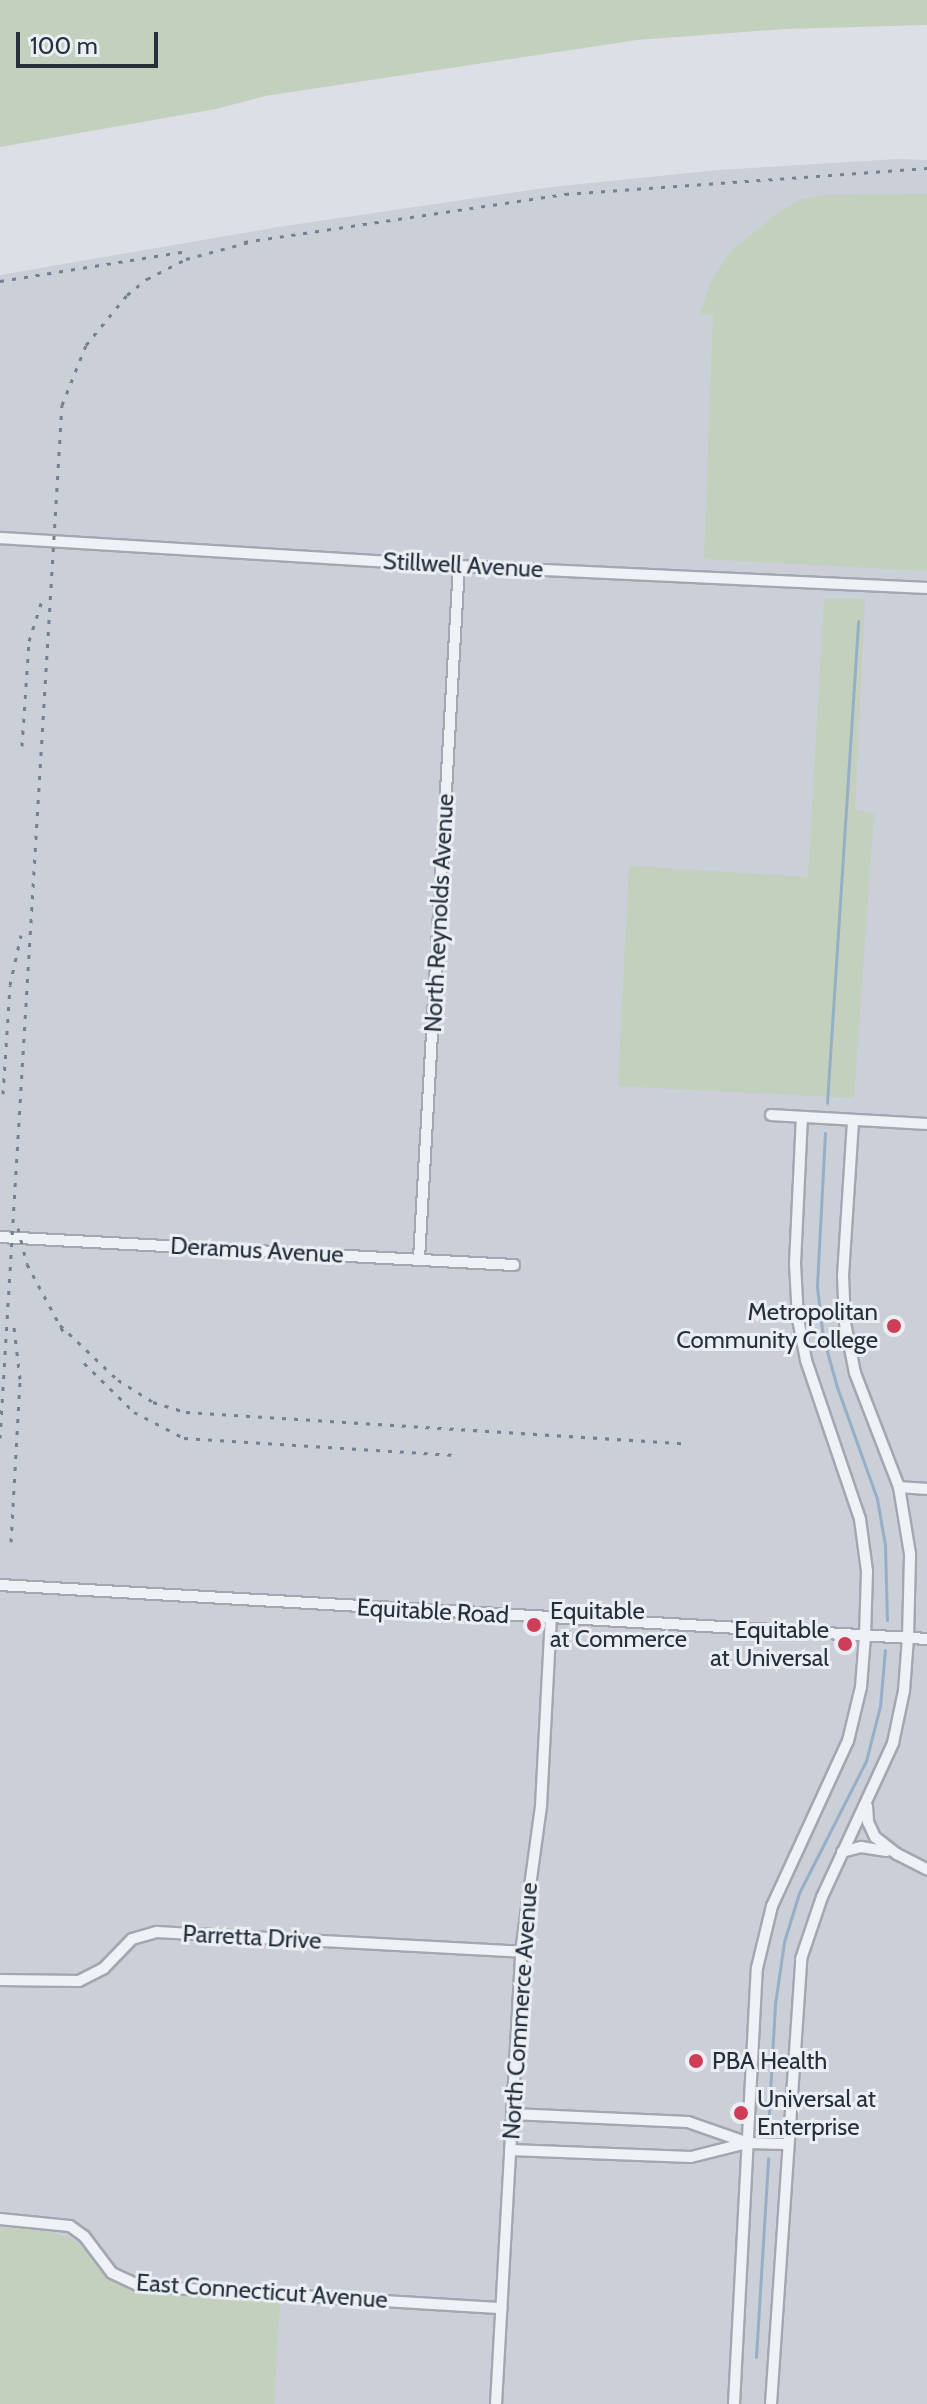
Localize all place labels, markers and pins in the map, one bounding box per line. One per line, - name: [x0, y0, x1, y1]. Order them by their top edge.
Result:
- place label: Metropolitan Community College: [676, 1298, 878, 1354]
- marker: Metropolitan Community College: [885, 1317, 903, 1335]
- place label: Equitable at Commerce: [550, 1597, 687, 1653]
- marker: Equitable at Commerce: [525, 1616, 543, 1634]
- place label: Equitable at Universal: [710, 1616, 829, 1672]
- marker: Equitable at Universal: [836, 1635, 854, 1653]
- place label: PBA Health: [712, 2047, 827, 2075]
- marker: PBA Health: [687, 2052, 705, 2070]
- place label: Universal at Enterprise: [757, 2085, 876, 2141]
- marker: Universal at Enterprise: [732, 2104, 750, 2122]

